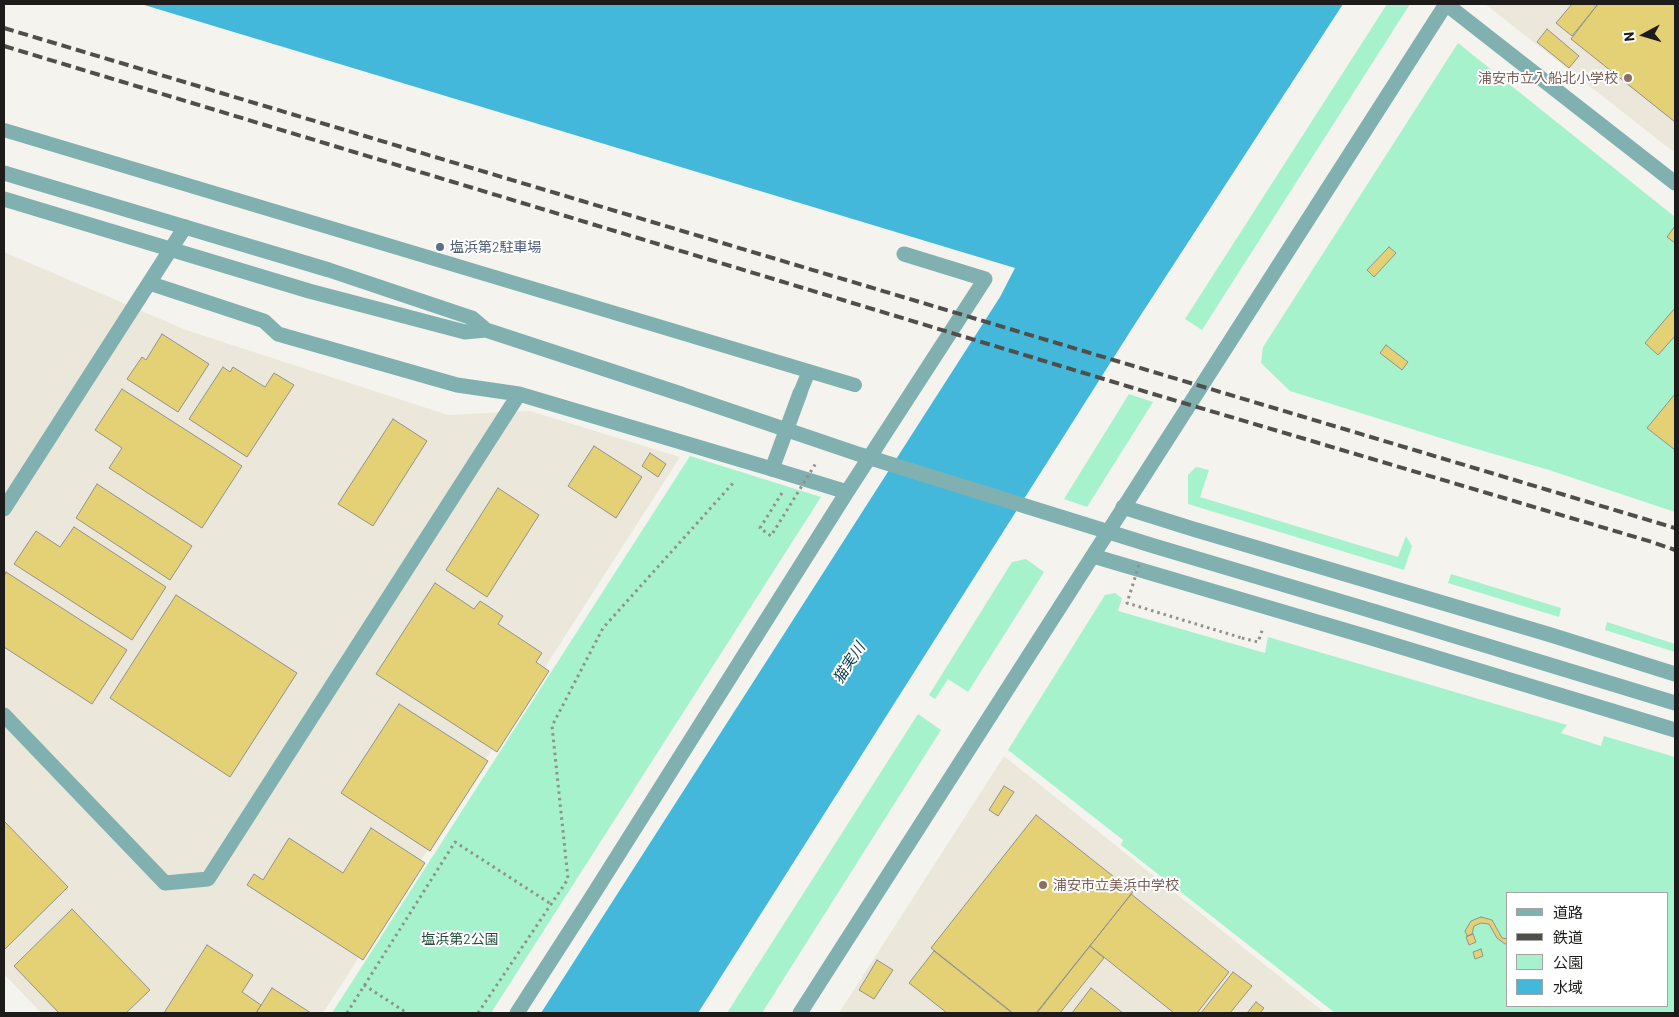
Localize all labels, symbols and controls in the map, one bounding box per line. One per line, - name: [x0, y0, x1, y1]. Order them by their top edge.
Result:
- north arrow: [1619, 10, 1669, 60]
- text: N: [1620, 31, 1638, 42]
- place label: 浦安市立入船北小学校: [1478, 70, 1618, 86]
- marker: 浦安市立入船北小学校: [1622, 72, 1634, 84]
- place label: 塩浜第2駐車場: [450, 239, 542, 255]
- marker: 塩浜第2駐車場: [434, 241, 446, 253]
- water label: 猫実川: [829, 639, 869, 687]
- place label: 浦安市立美浜中学校: [1053, 877, 1179, 893]
- marker: 浦安市立美浜中学校: [1037, 879, 1049, 891]
- legend: [1506, 892, 1669, 1007]
- text: 道路: [1553, 903, 1583, 921]
- text: 鉄道: [1553, 928, 1583, 946]
- park label: 塩浜第2公園: [421, 931, 499, 947]
- text: 公園: [1553, 953, 1583, 971]
- text: 水域: [1553, 978, 1583, 996]

